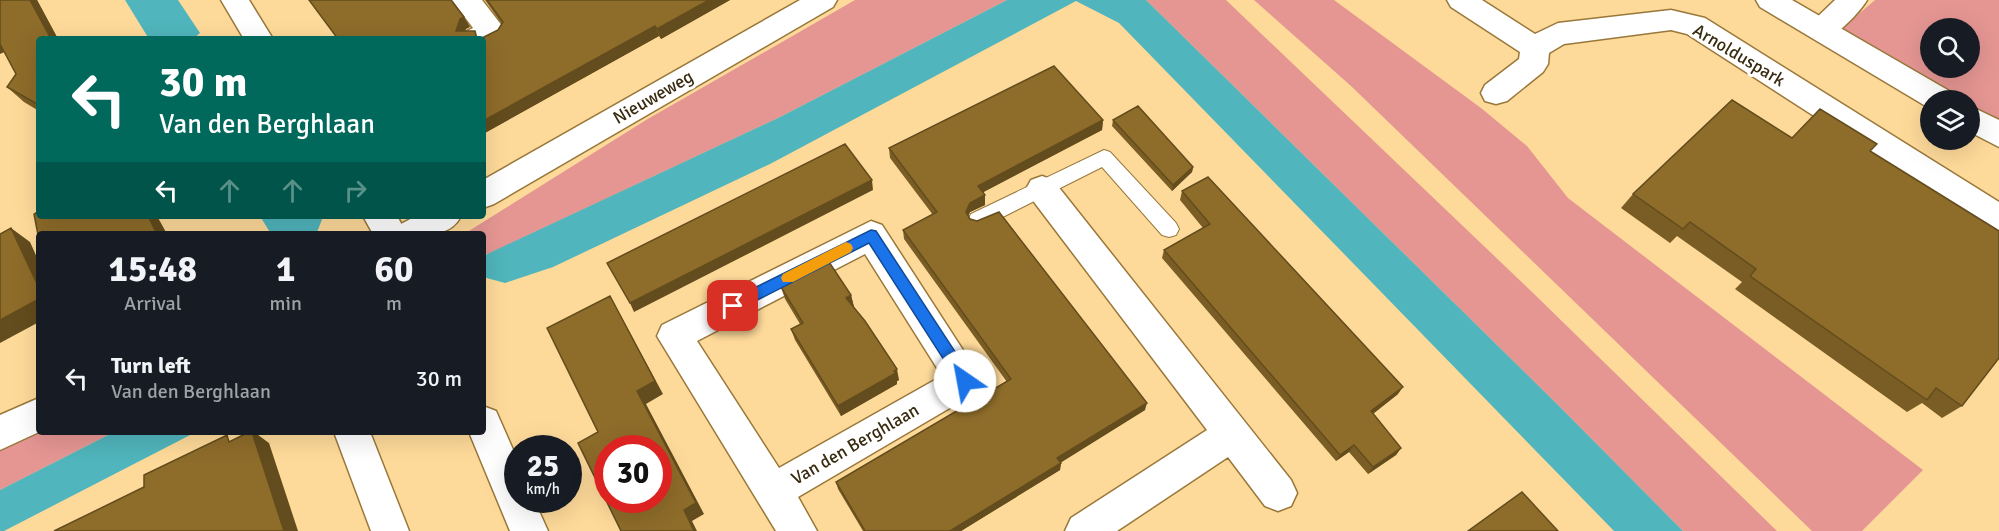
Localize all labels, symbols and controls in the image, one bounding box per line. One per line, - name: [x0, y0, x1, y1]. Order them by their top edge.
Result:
- map controls: [1920, 18, 1980, 150]
- button: search: [1920, 18, 1980, 78]
- street label: Arnolduspark: [1689, 19, 1789, 91]
- text: 30 m: [159, 57, 248, 108]
- icon: left: [60, 60, 138, 138]
- street label: Nieuweweg: [609, 65, 697, 129]
- button: layers: [1920, 90, 1980, 150]
- text: Van den Berghlaan: [159, 108, 375, 141]
- icon: left: [150, 174, 183, 207]
- icon: ahead: [213, 174, 246, 207]
- icon: ahead: [276, 174, 309, 207]
- icon: right: [339, 174, 372, 207]
- text: 15:48: [109, 247, 197, 292]
- text: 1: [276, 247, 295, 292]
- text: 60: [374, 247, 413, 292]
- pin: [707, 280, 758, 331]
- icon: arrive: [716, 289, 749, 322]
- text: Arrival: [124, 291, 182, 316]
- text: min: [270, 291, 302, 316]
- text: m: [386, 291, 402, 316]
- position arrow: [933, 349, 997, 413]
- text: Turn left: [111, 352, 191, 379]
- icon: left: [60, 362, 93, 395]
- text: 30 m: [416, 365, 462, 392]
- text: Van den Berghlaan: [111, 379, 271, 404]
- street label: Van den Berghlaan: [787, 398, 923, 490]
- speed limit sign: 30: [594, 435, 672, 513]
- text: 25: [527, 448, 559, 485]
- text: km/h: [526, 480, 560, 498]

